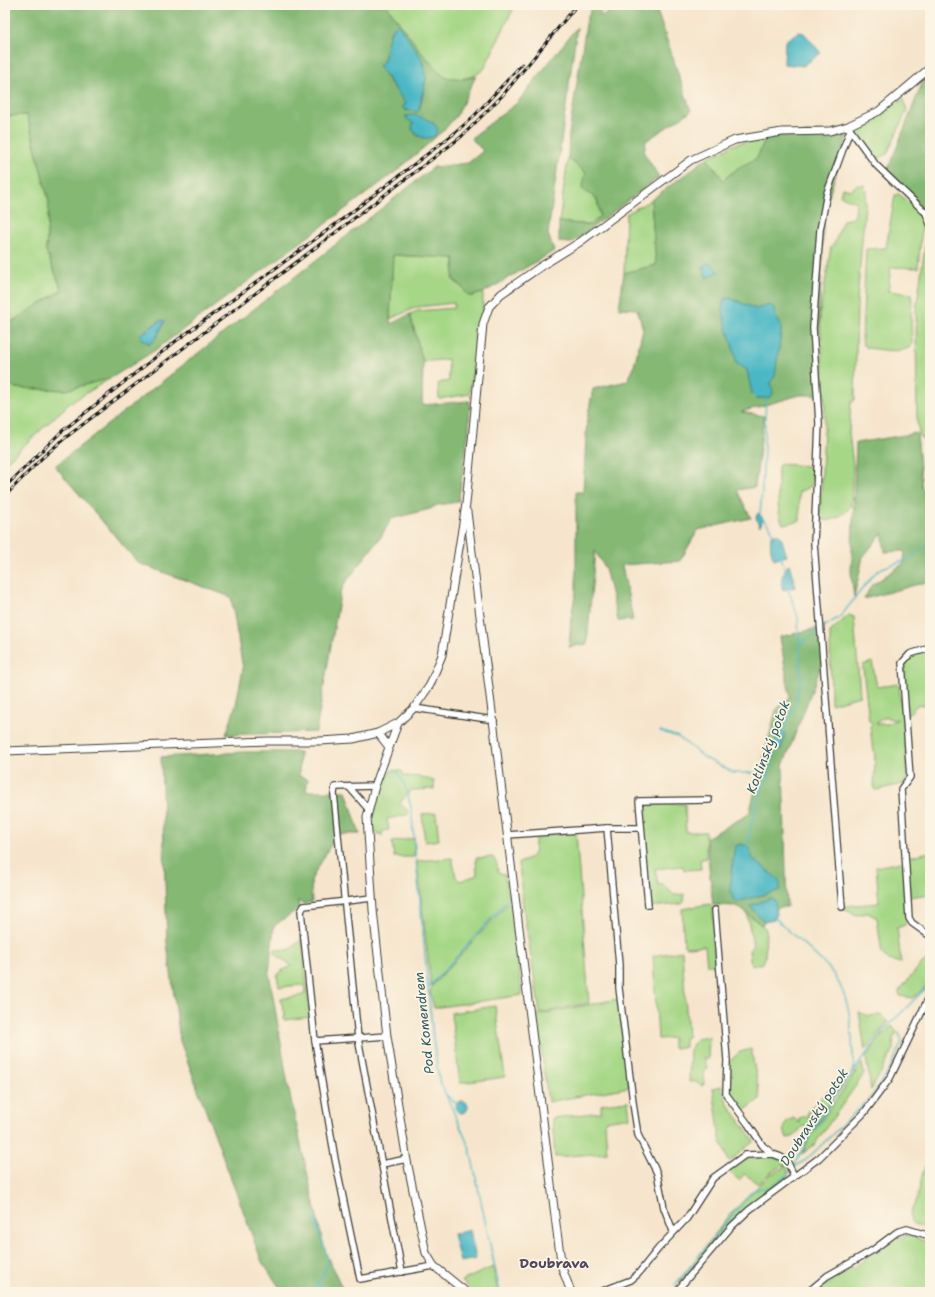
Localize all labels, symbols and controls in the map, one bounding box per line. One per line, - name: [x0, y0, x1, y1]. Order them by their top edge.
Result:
- water label: Kotlinský potok: [742, 697, 794, 796]
- water label: Pod Komendrem: [410, 971, 438, 1075]
- water label: Doubravský potok: [776, 1064, 852, 1169]
- district label: Doubrava: [519, 1254, 589, 1272]

